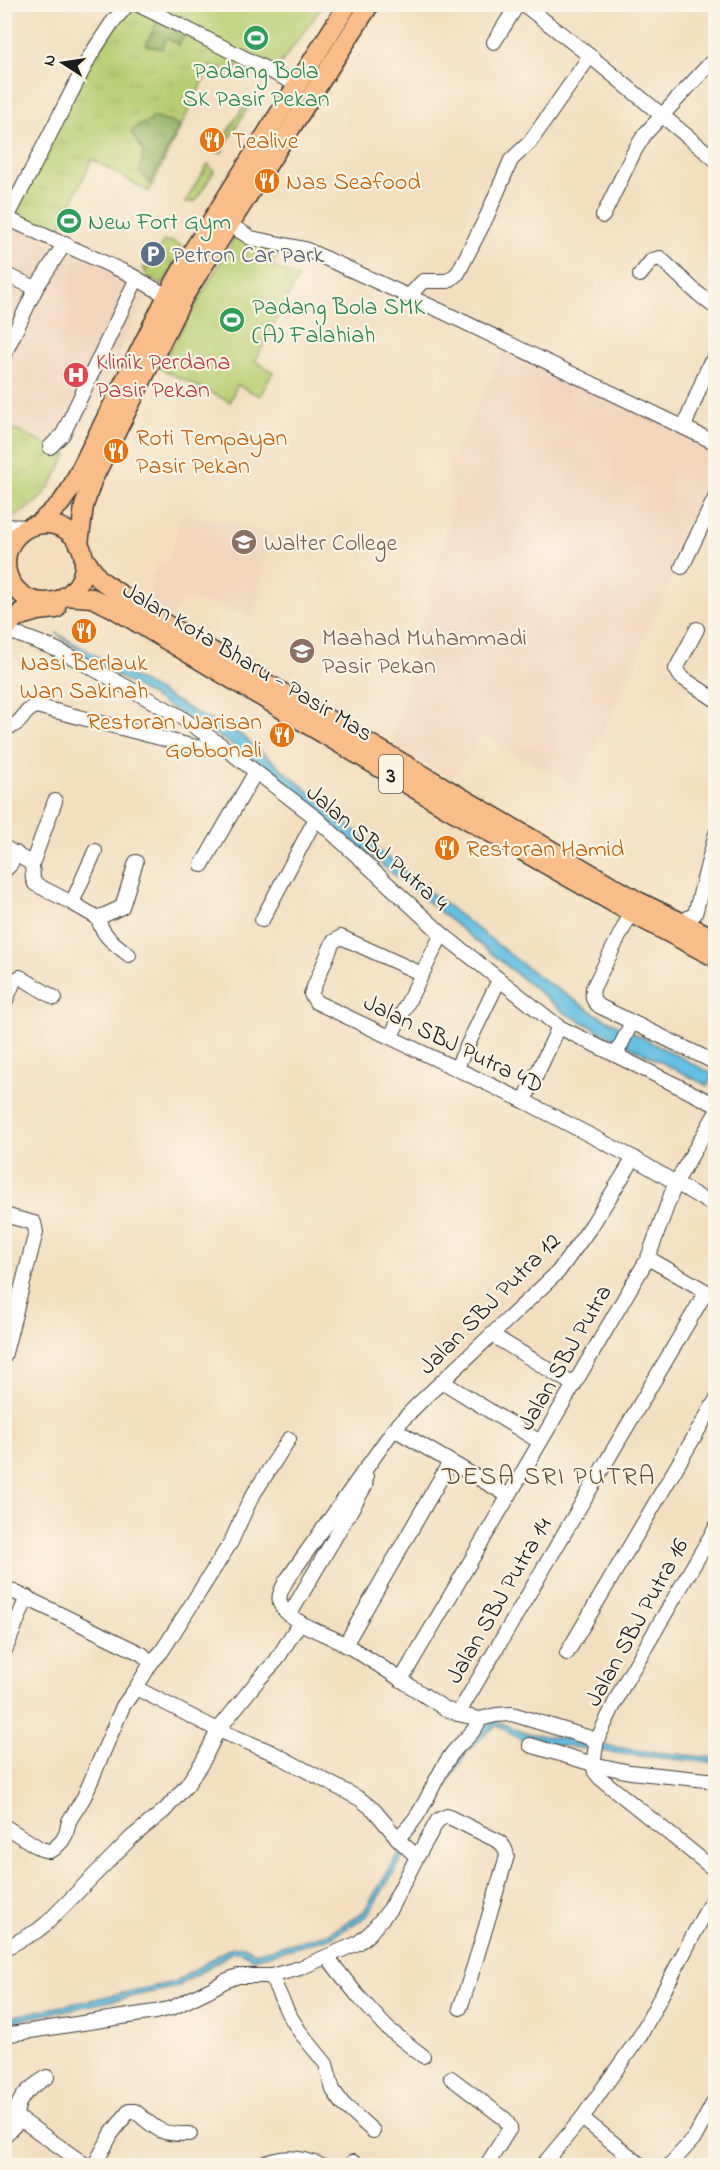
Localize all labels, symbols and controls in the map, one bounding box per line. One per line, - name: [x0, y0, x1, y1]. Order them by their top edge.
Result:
- sports icon: Padang Bola SK Pasir Pekan: [241, 23, 271, 53]
- north arrow: [33, 33, 93, 93]
- text: N: [37, 52, 63, 68]
- place label: Padang Bola SK Pasir Pekan: [183, 55, 329, 118]
- restaurant icon: Tealive: [197, 125, 227, 155]
- place label: Tealive: [232, 125, 299, 160]
- restaurant icon: Nas Seafood: [252, 166, 282, 196]
- place label: Nas Seafood: [286, 166, 421, 201]
- sports icon: New Fort Gym: [54, 206, 84, 236]
- place label: New Fort Gym: [88, 206, 231, 242]
- parking icon: Petron Car Park: [138, 239, 168, 269]
- place label: Petron Car Park: [172, 239, 324, 274]
- place label: Padang Bola SMK (A) Falahiah: [252, 291, 425, 354]
- sports icon: Padang Bola SMK (A) Falahiah: [217, 305, 247, 335]
- place label: Klinik Perdana Pasir Pekan: [96, 346, 231, 409]
- hospital icon: Klinik Perdana Pasir Pekan: [61, 360, 91, 390]
- place label: Roti Tempayan Pasir Pekan: [136, 422, 287, 485]
- restaurant icon: Roti Tempayan Pasir Pekan: [101, 436, 131, 466]
- school or university icon: Walter College: [229, 527, 259, 557]
- place label: Walter College: [264, 527, 397, 562]
- street label: Jalan Kota Bharu - Pasir Mas: [115, 574, 379, 752]
- restaurant icon: Nasi Berlauk Wan Sakinah: [69, 616, 99, 646]
- place label: Maahad Muhammadi Pasir Pekan: [322, 622, 527, 685]
- school or university icon: Maahad Muhammadi Pasir Pekan: [287, 636, 317, 666]
- place label: Nasi Berlauk Wan Sakinah: [20, 647, 148, 710]
- place label: Restoran Warisan Gobbonali: [87, 706, 262, 769]
- restaurant icon: Restoran Warisan Gobbonali: [267, 720, 297, 750]
- road number: 3: [379, 755, 403, 793]
- street label: Jalan SBJ Putra 4: [297, 777, 456, 921]
- restaurant icon: Restoran Hamid: [432, 833, 462, 863]
- place label: Restoran Hamid: [466, 833, 625, 868]
- street label: Jalan SBJ Putra 4D: [357, 986, 549, 1104]
- street label: Jalan SBJ Putra 12: [412, 1226, 566, 1380]
- street label: Jalan SBJ Putra: [511, 1279, 617, 1435]
- district label: DESA SRI PUTRA: [441, 1459, 656, 1497]
- street label: Jalan SBJ Putra 14: [438, 1511, 562, 1691]
- street label: Jalan SBJ Putra 16: [577, 1532, 699, 1714]

